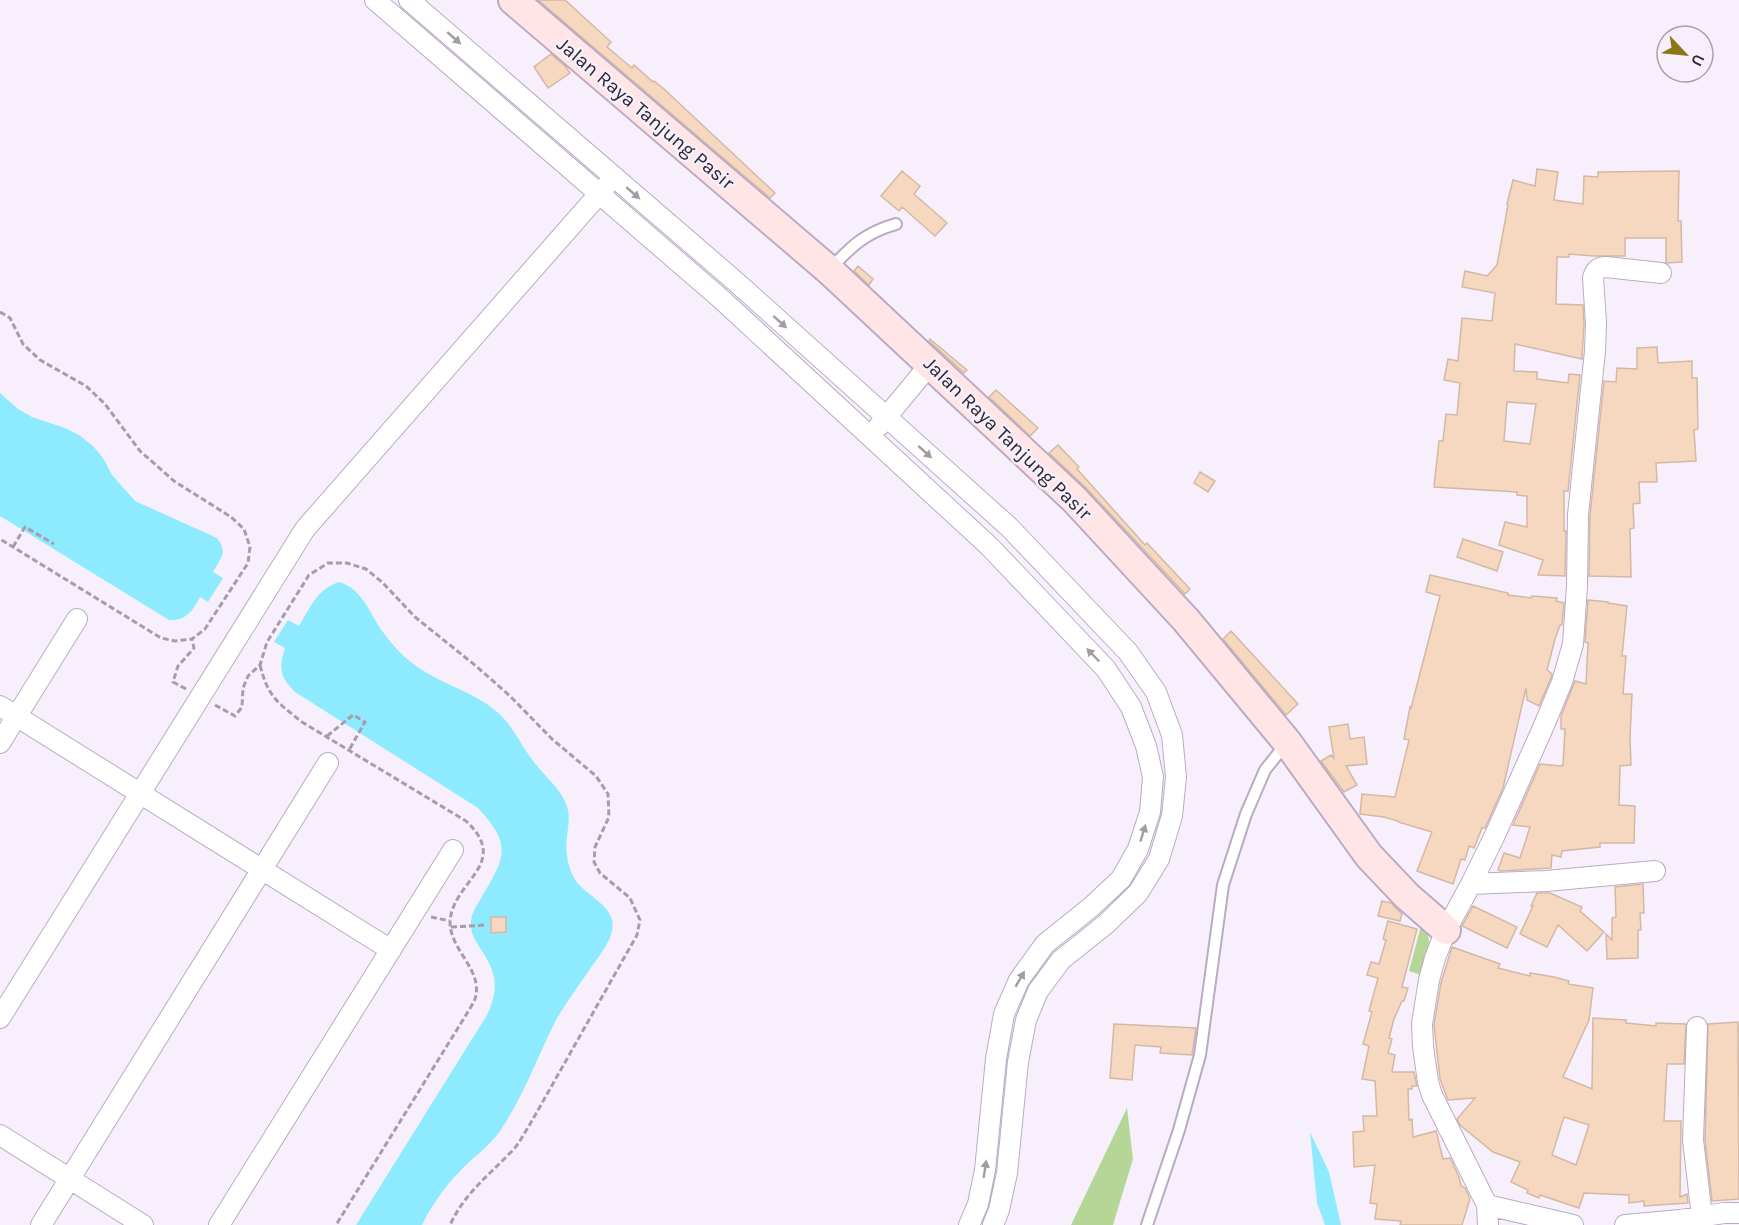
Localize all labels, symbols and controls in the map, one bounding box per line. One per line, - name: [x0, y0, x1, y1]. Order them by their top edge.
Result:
- north arrow: [1655, 24, 1715, 84]
- one-way arrow: [446, 31, 461, 44]
- street label: Jalan Raya Tanjung Pasir: [552, 32, 740, 195]
- text: U: [1687, 51, 1709, 69]
- one-way arrow: [625, 186, 640, 199]
- one-way arrow: [772, 315, 787, 329]
- street label: Jalan Raya Tanjung Pasir: [919, 352, 1097, 525]
- one-way arrow: [917, 445, 932, 458]
- one-way arrow: [1087, 648, 1100, 663]
- one-way arrow: [1139, 824, 1149, 842]
- one-way arrow: [1015, 971, 1026, 987]
- one-way arrow: [980, 1159, 989, 1178]

